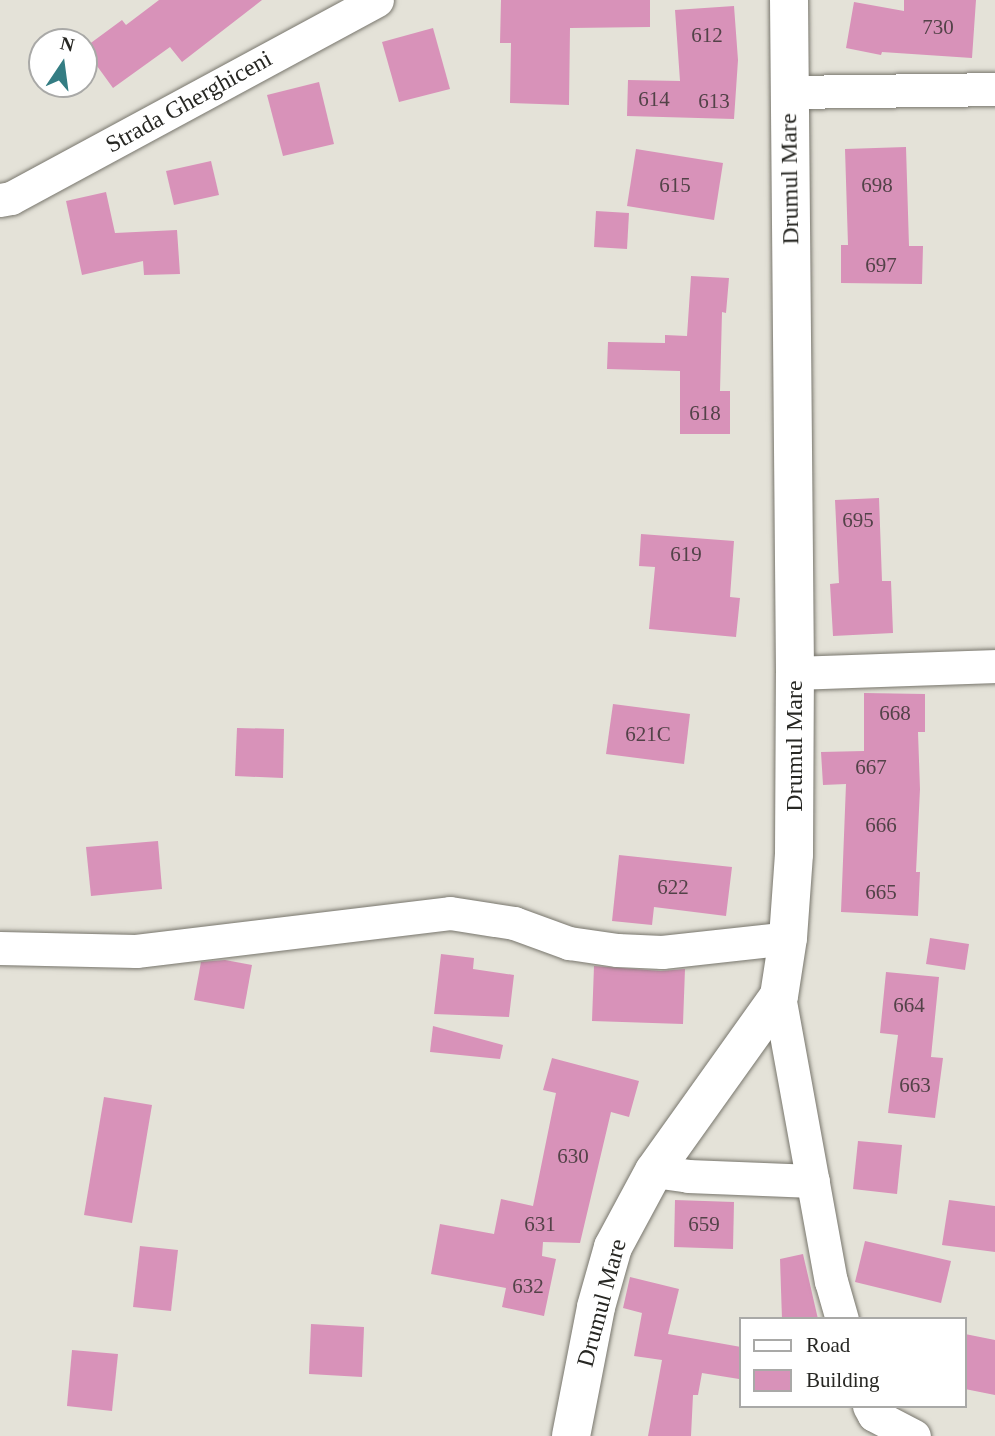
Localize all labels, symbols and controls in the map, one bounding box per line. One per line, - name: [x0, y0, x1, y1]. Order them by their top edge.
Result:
- house number: 730: [922, 14, 954, 40]
- house number: 612: [691, 22, 723, 48]
- north arrow: [28, 28, 98, 98]
- text: N: [58, 32, 76, 56]
- street label: Strada Gherghiceni: [101, 44, 277, 160]
- house number: 614: [638, 86, 670, 112]
- house number: 613: [698, 88, 730, 114]
- street label: Drumul Mare: [774, 113, 806, 245]
- house number: 615: [659, 172, 691, 198]
- house number: 698: [861, 172, 893, 198]
- house number: 697: [865, 252, 897, 278]
- house number: 618: [689, 400, 721, 426]
- house number: 695: [842, 507, 874, 533]
- house number: 619: [670, 541, 702, 567]
- street label: Drumul Mare: [781, 680, 809, 812]
- house number: 668: [879, 700, 911, 726]
- house number: 621C: [625, 721, 671, 747]
- house number: 667: [855, 754, 887, 780]
- house number: 666: [865, 812, 897, 838]
- house number: 622: [657, 874, 689, 900]
- house number: 665: [865, 879, 897, 905]
- house number: 664: [893, 992, 925, 1018]
- house number: 663: [899, 1072, 931, 1098]
- house number: 630: [557, 1143, 589, 1169]
- house number: 631: [524, 1211, 556, 1237]
- house number: 659: [688, 1211, 720, 1237]
- street label: Drumul Mare: [571, 1236, 633, 1370]
- house number: 632: [512, 1273, 544, 1299]
- legend: [740, 1317, 967, 1408]
- text: Road: [806, 1333, 850, 1357]
- text: Building: [806, 1368, 880, 1392]

